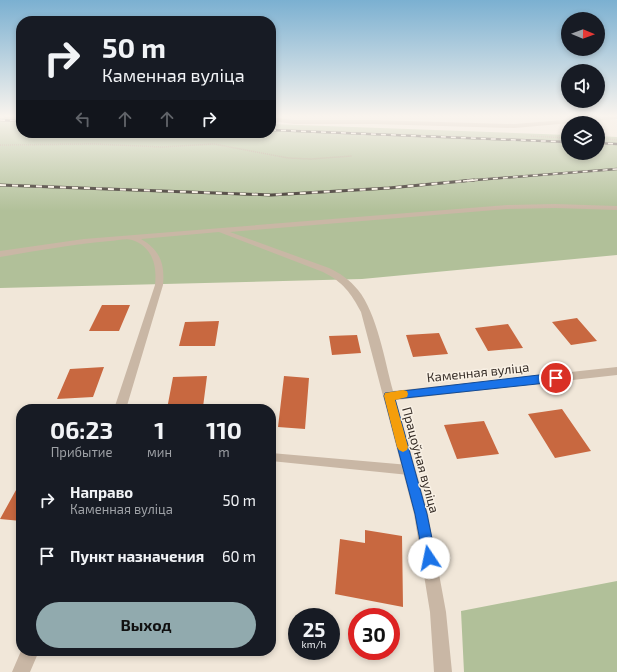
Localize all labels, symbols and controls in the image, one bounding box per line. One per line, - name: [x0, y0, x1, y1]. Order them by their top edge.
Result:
- north arrow: [561, 12, 605, 56]
- map controls: [561, 12, 605, 160]
- text: 50 m: [102, 30, 166, 64]
- icon: right: [36, 32, 88, 84]
- text: Каменная вуліца: [102, 64, 245, 86]
- button: sound: [561, 64, 605, 108]
- icon: left: [72, 108, 94, 130]
- icon: ahead: [114, 108, 136, 130]
- icon: ahead: [156, 108, 178, 130]
- icon: right: [198, 108, 220, 130]
- button: layers: [561, 116, 605, 160]
- street label: Каменная вуліца: [426, 359, 530, 385]
- pin: [539, 361, 573, 395]
- icon: arrive: [545, 367, 567, 389]
- street label: Працоўная вуліца: [399, 405, 443, 515]
- text: 06:23: [50, 415, 113, 444]
- text: 1: [154, 415, 165, 444]
- text: 110: [206, 415, 242, 444]
- text: Прибытие: [51, 444, 112, 460]
- text: мин: [147, 444, 172, 460]
- text: m: [218, 444, 230, 460]
- text: Направо: [70, 483, 133, 501]
- icon: right: [36, 489, 58, 511]
- text: 50 m: [222, 491, 256, 509]
- text: Каменная вуліца: [70, 501, 173, 517]
- position arrow: [408, 537, 450, 579]
- icon: arrive: [36, 545, 58, 567]
- text: Пункт назначения: [70, 547, 204, 565]
- text: 60 m: [222, 547, 256, 565]
- button: Выход: [36, 602, 256, 648]
- speed limit sign: 30: [348, 608, 400, 660]
- text: 25: [303, 617, 325, 641]
- text: km/h: [302, 638, 326, 650]

